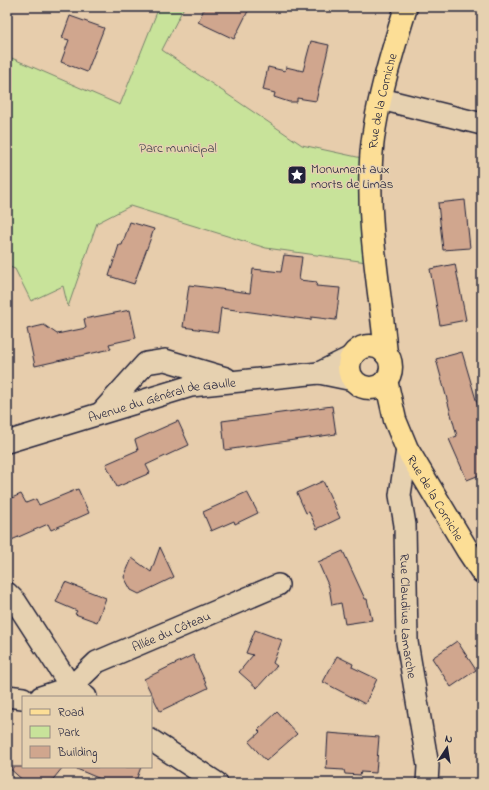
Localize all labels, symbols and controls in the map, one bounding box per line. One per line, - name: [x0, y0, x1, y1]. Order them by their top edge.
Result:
- street label: Rue de la Corniche: [364, 51, 403, 150]
- park label: Parc municipal: [139, 139, 217, 158]
- place label: Monument aux morts de Limas: [311, 160, 394, 194]
- place icon: Monument aux morts de Limas: [286, 164, 308, 186]
- street label: Avenue du Général de Gaulle: [86, 374, 237, 428]
- street label: Rue de la Corniche: [402, 452, 468, 545]
- street label: Rue Claudius Lamarche: [394, 553, 421, 680]
- street label: Allée du Côteau: [129, 607, 214, 657]
- legend: [22, 696, 152, 768]
- text: Road: [58, 704, 84, 722]
- text: Park: [58, 724, 80, 742]
- north arrow: [427, 728, 467, 768]
- text: N: [444, 731, 454, 748]
- text: Building: [57, 744, 97, 763]

